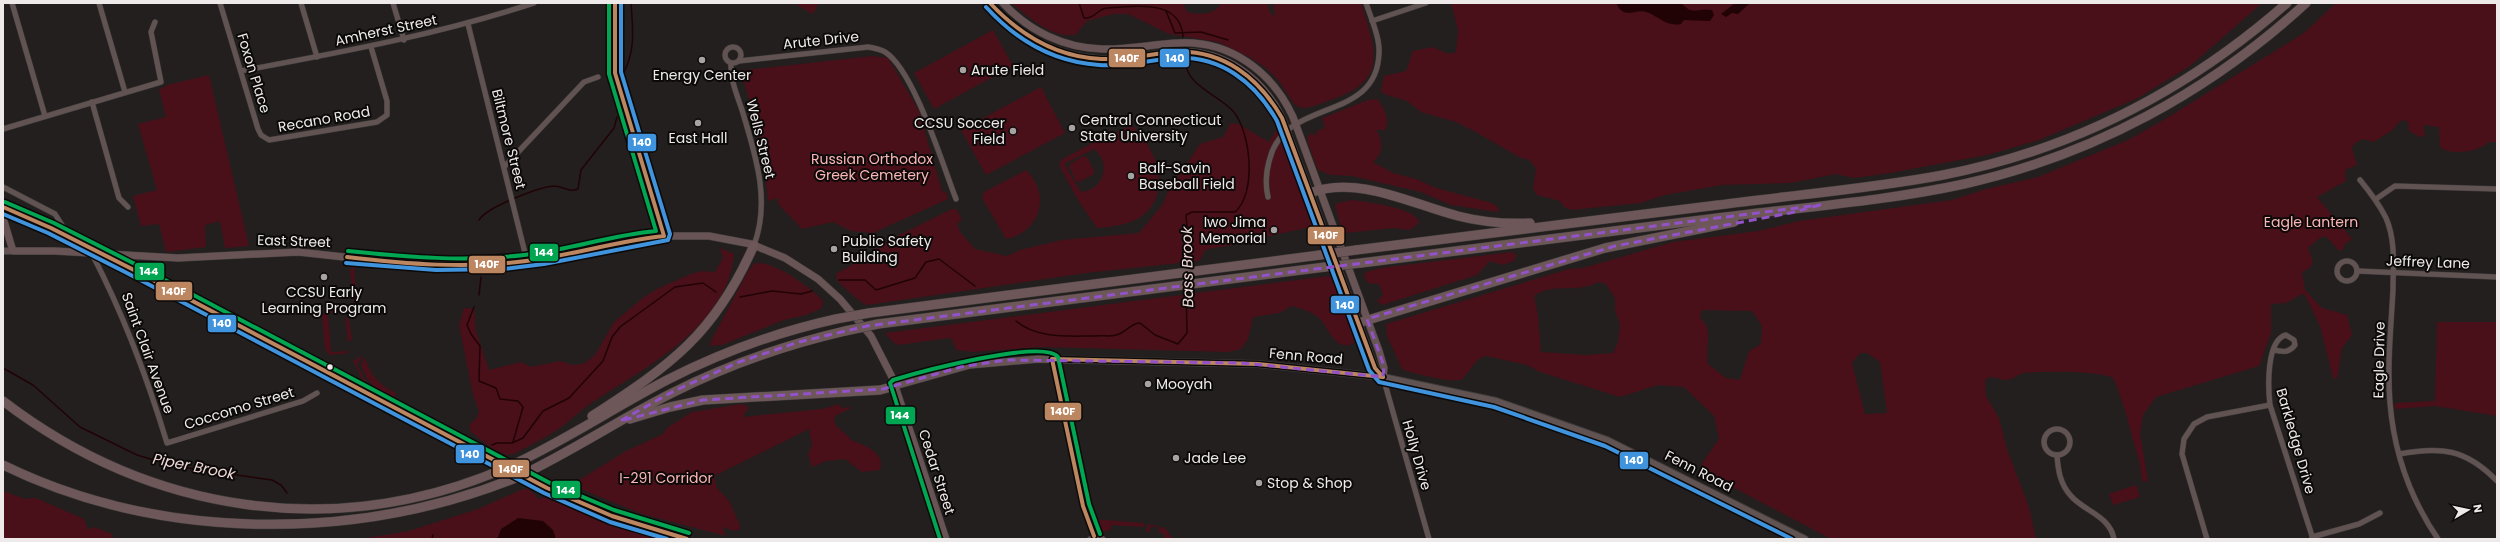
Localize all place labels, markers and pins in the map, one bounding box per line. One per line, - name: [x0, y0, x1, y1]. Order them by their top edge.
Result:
- marker: Energy Center: [697, 55, 707, 65]
- place label: Arute Field: [971, 60, 1044, 80]
- place label: Energy Center: [653, 65, 751, 85]
- marker: Arute Field: [958, 65, 968, 75]
- place label: Central Connecticut State University: [1080, 110, 1221, 146]
- place label: CCSU Soccer Field: [914, 113, 1005, 149]
- marker: East Hall: [693, 118, 703, 128]
- marker: Central Connecticut State University: [1067, 123, 1077, 133]
- marker: CCSU Soccer Field: [1008, 126, 1018, 136]
- place label: East Hall: [669, 128, 727, 148]
- place label: Balf-Savin Baseball Field: [1139, 158, 1235, 194]
- marker: Balf-Savin Baseball Field: [1126, 171, 1136, 181]
- place label: Iwo Jima Memorial: [1200, 212, 1266, 248]
- marker: Iwo Jima Memorial: [1269, 225, 1279, 235]
- place label: Public Safety Building: [842, 231, 932, 267]
- marker: Public Safety Building: [829, 244, 839, 254]
- marker: CCSU Early Learning Program: [319, 272, 329, 282]
- place label: CCSU Early Learning Program: [262, 282, 386, 318]
- unlabelled marker: [325, 362, 335, 372]
- place label: Mooyah: [1156, 374, 1212, 394]
- marker: Mooyah: [1143, 379, 1153, 389]
- place label: Jade Lee: [1184, 448, 1246, 468]
- marker: Jade Lee: [1171, 453, 1181, 463]
- place label: Stop & Shop: [1267, 473, 1352, 493]
- marker: Stop & Shop: [1254, 478, 1264, 488]

